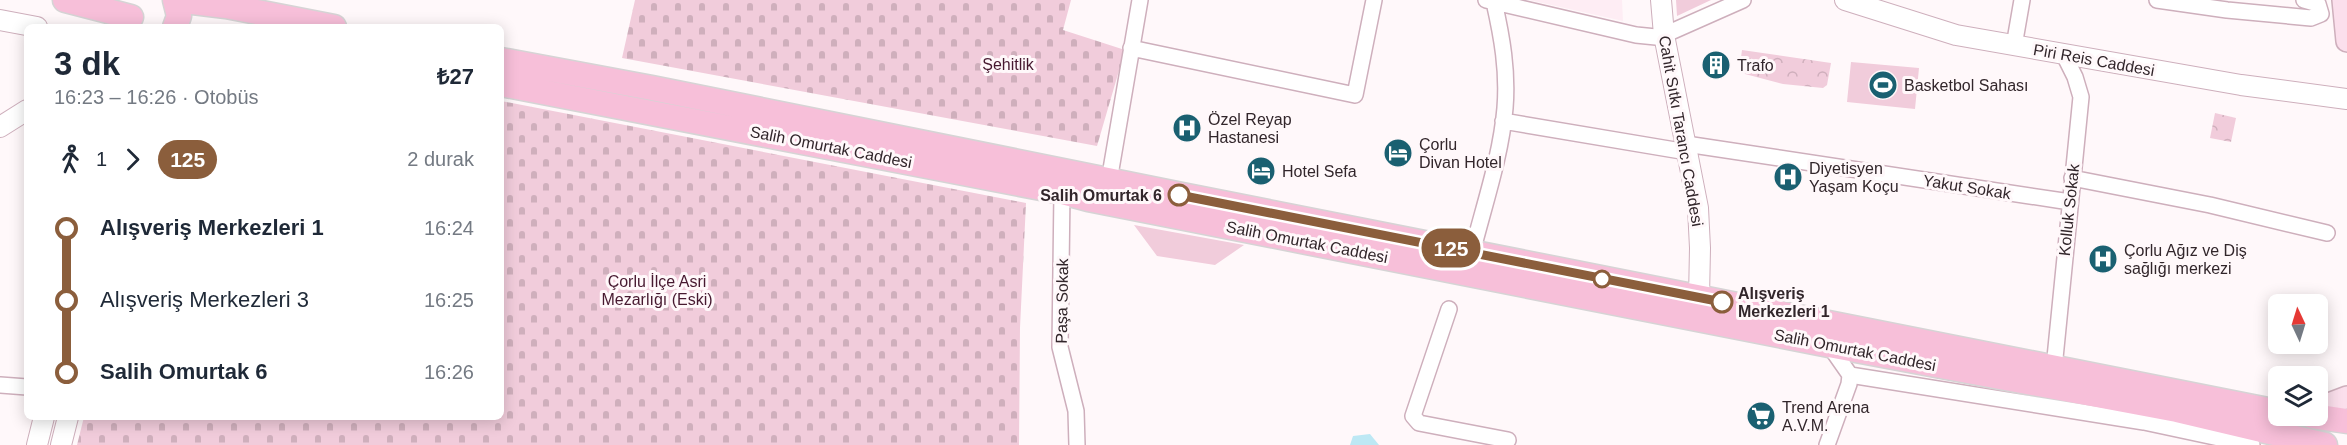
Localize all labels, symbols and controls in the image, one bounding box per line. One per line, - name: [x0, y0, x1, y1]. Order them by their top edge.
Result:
- street label: Cahit Sıtkı Tarancı Caddesi: [1656, 34, 1706, 228]
- street label: Piri Reis Caddesi: [2032, 41, 2156, 79]
- text: 3 dk: [54, 45, 120, 82]
- building icon: Trafo: [1700, 49, 1732, 81]
- park label: Şehitlik: [982, 56, 1035, 73]
- place label: Trafo: [1737, 57, 1774, 74]
- text: ₺27: [437, 64, 474, 89]
- sports icon: Basketbol Sahası: [1867, 69, 1899, 101]
- place label: Basketbol Sahası: [1904, 77, 2029, 94]
- text: 16:23 – 16:26 · Otobüs: [54, 86, 259, 108]
- place label: Özel Reyap Hastanesi: [1208, 111, 1292, 146]
- hospital icon: Özel Reyap Hastanesi: [1171, 112, 1203, 144]
- street label: Salih Omurtak Caddesi: [749, 123, 913, 171]
- place label: Çorlu Divan Hotel: [1419, 136, 1502, 171]
- hotel icon: Çorlu Divan Hotel: [1382, 137, 1414, 169]
- icon: walk: [54, 143, 87, 176]
- icon: forward: [116, 143, 149, 176]
- text: 1: [96, 148, 107, 170]
- text: 125: [170, 148, 205, 171]
- text: 2 durak: [407, 148, 474, 170]
- hotel icon: Hotel Sefa: [1245, 155, 1277, 187]
- place label: Diyetisyen Yaşam Koçu: [1809, 160, 1899, 195]
- hospital icon: Diyetisyen Yaşam Koçu: [1772, 161, 1804, 193]
- street label: Kolluk Sokak: [2056, 162, 2082, 257]
- place label: Hotel Sefa: [1282, 163, 1357, 180]
- street label: Yakut Sokak: [1922, 172, 2013, 202]
- marker: Salih Omurtak 6: [1168, 184, 1190, 206]
- place label: Salih Omurtak 6: [1040, 187, 1162, 204]
- text: Alışveriş Merkezleri 1: [100, 215, 324, 240]
- text: 16:24: [424, 217, 474, 239]
- street label: Salih Omurtak Caddesi: [1225, 218, 1389, 266]
- line badge: 125: [1416, 228, 1486, 268]
- text: 125: [1433, 237, 1469, 260]
- place label: Çorlu Ağız ve Diş sağlığı merkezi: [2124, 242, 2247, 277]
- hospital icon: Çorlu Ağız ve Diş sağlığı merkezi: [2087, 243, 2119, 275]
- street label: Paşa Sokak: [1053, 257, 1071, 344]
- unlabelled marker: [1593, 270, 1611, 288]
- park label: Çorlu İlçe Asri Mezarlığı (Eski): [601, 272, 713, 308]
- place label: Alışveriş Merkezleri 1: [1738, 285, 1830, 320]
- text: Alışveriş Merkezleri 3: [100, 287, 309, 312]
- text: 16:25: [424, 289, 474, 311]
- marker: Alışveriş Merkezleri 1: [1711, 291, 1733, 313]
- north arrow: [2268, 294, 2328, 354]
- map controls: [2268, 294, 2328, 426]
- street label: Salih Omurtak Caddesi: [1773, 326, 1937, 374]
- text: Salih Omurtak 6: [100, 359, 268, 384]
- text: 16:26: [424, 361, 474, 383]
- button: layers: [2268, 366, 2328, 426]
- place label: Trend Arena A.V.M.: [1782, 399, 1870, 434]
- supermarket icon: Trend Arena A.V.M.: [1745, 400, 1777, 432]

